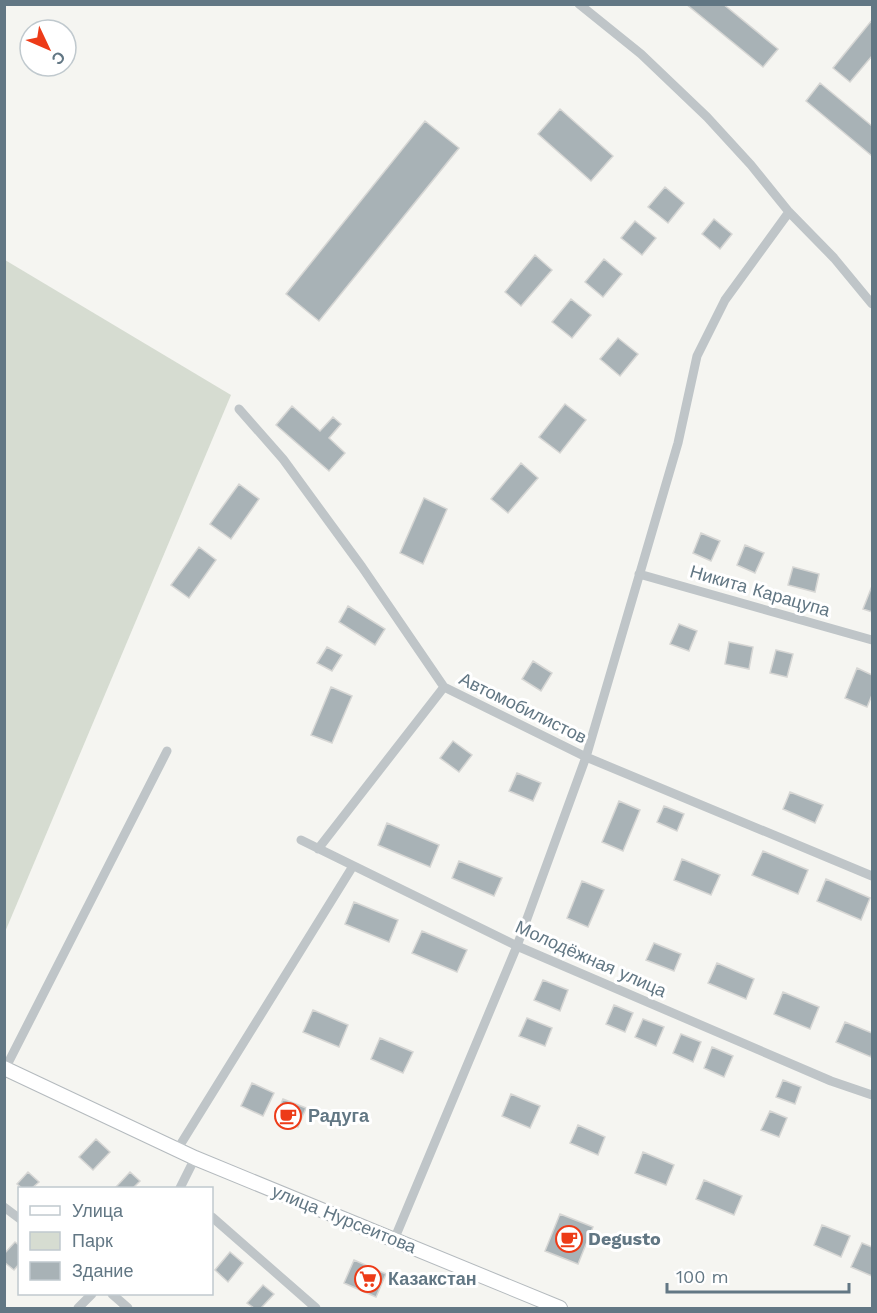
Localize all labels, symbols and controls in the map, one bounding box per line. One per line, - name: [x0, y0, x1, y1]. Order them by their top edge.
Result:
- north arrow: [18, 18, 78, 78]
- text: С: [47, 47, 69, 69]
- street label: Никита Карацупа: [688, 560, 834, 621]
- street label: Автомобилистов: [456, 668, 590, 747]
- street label: Молодёжная улица: [512, 916, 671, 1002]
- cafe icon: Радуга: [273, 1101, 303, 1131]
- place label: Радуга: [308, 1105, 370, 1126]
- street label: улица Нурсеитова: [269, 1180, 420, 1257]
- legend: [18, 1187, 213, 1295]
- text: Улица: [72, 1200, 124, 1221]
- cafe icon: Degusto: [554, 1224, 584, 1254]
- place label: Degusto: [588, 1228, 661, 1249]
- text: Парк: [72, 1230, 113, 1251]
- scale bar: [667, 1256, 848, 1294]
- text: Здание: [72, 1260, 133, 1281]
- supermarket icon: Казакстан: [353, 1264, 383, 1294]
- text: 100 m: [676, 1266, 729, 1287]
- place label: Казакстан: [388, 1268, 477, 1289]

